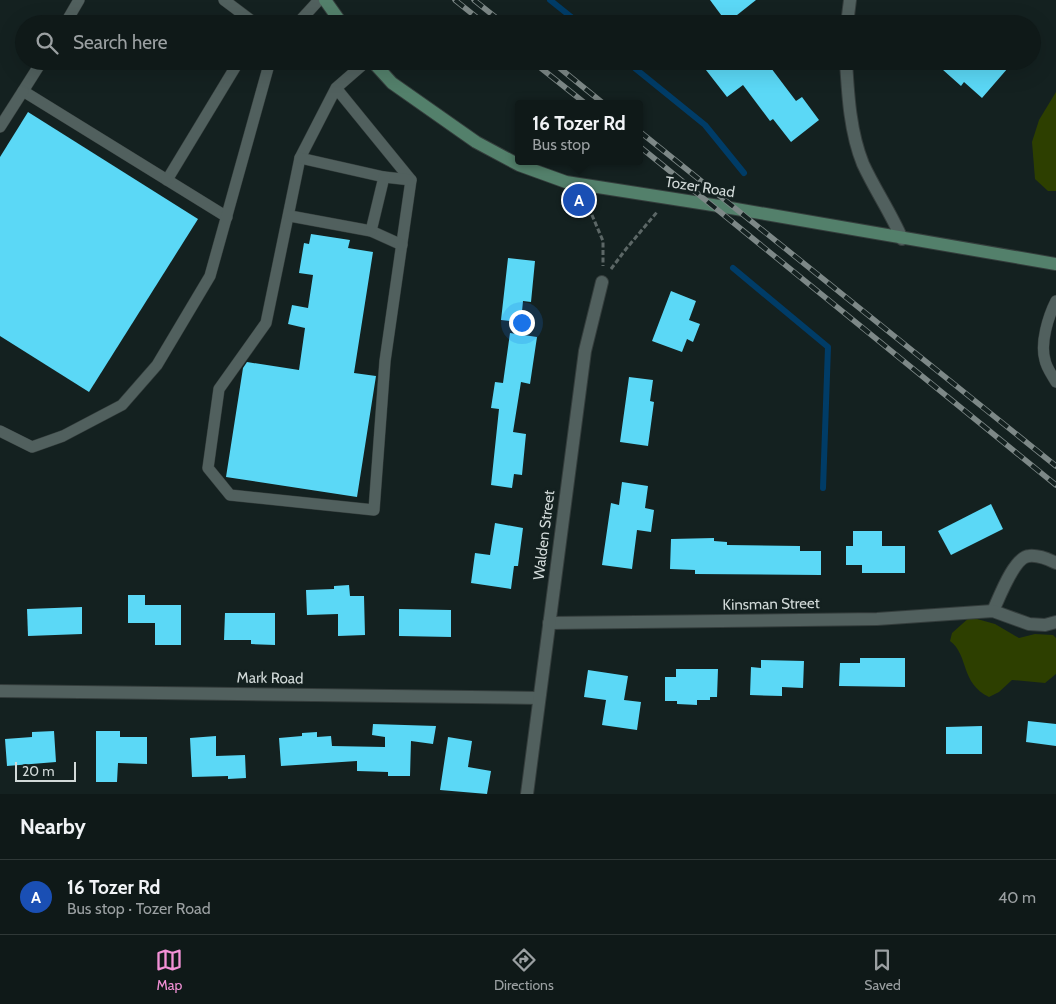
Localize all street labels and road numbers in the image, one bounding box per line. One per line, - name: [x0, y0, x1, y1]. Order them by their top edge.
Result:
- street label: Tozer Road: [664, 173, 736, 201]
- street label: Walden Street: [530, 489, 558, 581]
- street label: Kinsman Street: [722, 594, 820, 614]
- street label: Mark Road: [237, 668, 303, 688]

